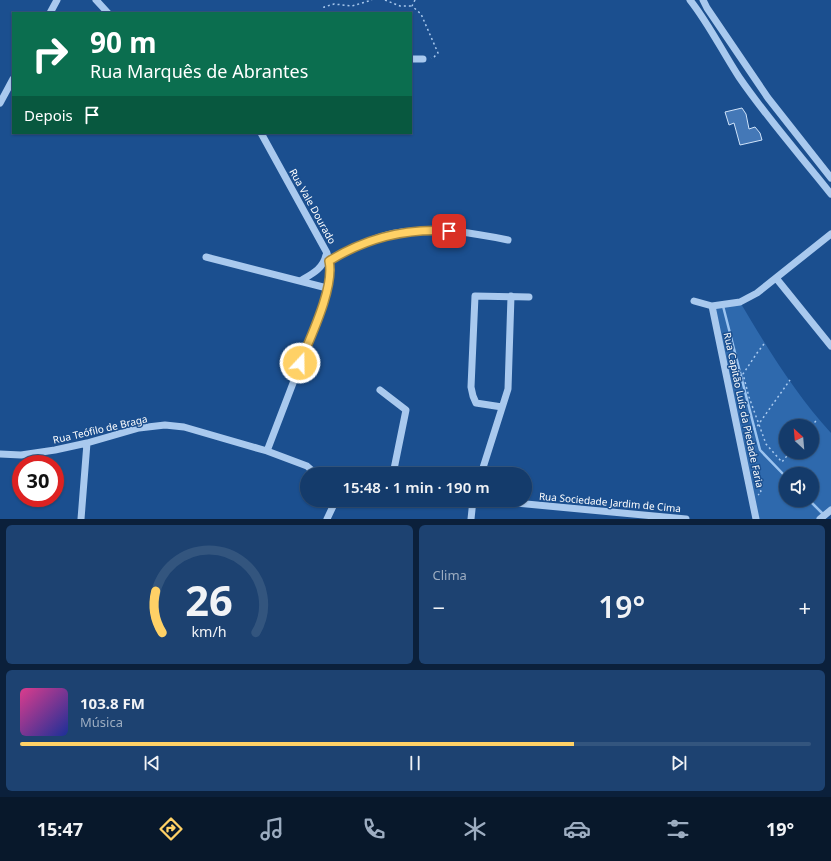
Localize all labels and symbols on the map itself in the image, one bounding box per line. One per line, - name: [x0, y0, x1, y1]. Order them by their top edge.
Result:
- street label: Rua Vale Dourado: [286, 166, 340, 246]
- pin: [432, 214, 466, 248]
- street label: Rua Capitão Luís da Piedade Faria: [721, 331, 767, 489]
- position arrow: [279, 342, 321, 384]
- street label: Rua Teófilo de Braga: [51, 411, 149, 447]
- north arrow: [779, 419, 819, 459]
- speed limit sign: 30: [12, 455, 64, 507]
- street label: Rua Sociedade Jardim de Cima: [538, 489, 682, 515]

